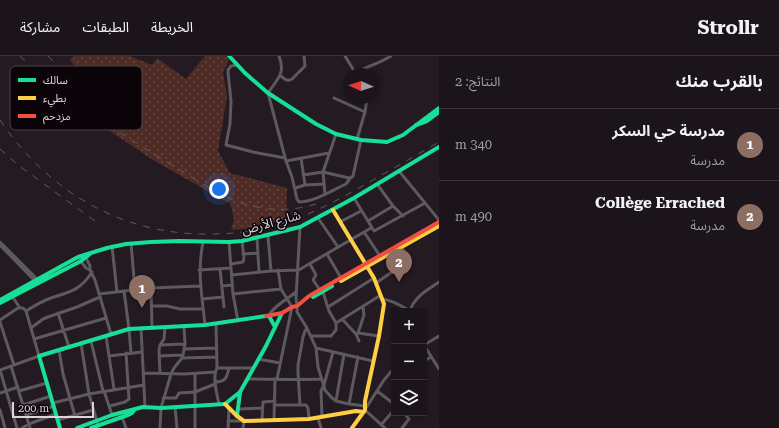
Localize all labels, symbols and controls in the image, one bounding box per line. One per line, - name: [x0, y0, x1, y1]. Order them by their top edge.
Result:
- text: Strollr: [697, 16, 759, 39]
- text: مشاركة: [20, 19, 60, 35]
- text: الطبقات: [82, 19, 129, 35]
- text: الخريطة: [151, 19, 193, 35]
- legend: [10, 66, 142, 130]
- north arrow: [343, 68, 379, 104]
- text: بالقرب منك: [676, 71, 763, 91]
- text: سالك: [43, 74, 68, 87]
- text: النتائج: 2: [455, 74, 500, 89]
- text: بطيء: [43, 92, 66, 108]
- text: مزدحم: [43, 110, 71, 125]
- text: مدرسة حي السكر: [612, 122, 725, 140]
- text: 340 m: [455, 137, 492, 152]
- text: 1: [746, 137, 754, 152]
- text: مدرسة: [690, 153, 725, 168]
- your location: [209, 179, 229, 199]
- text: Collège Errached: [595, 194, 725, 212]
- street label: شارع الأرض: [240, 207, 303, 240]
- text: 490 m: [455, 209, 492, 224]
- text: 2: [746, 209, 754, 224]
- text: مدرسة: [690, 218, 725, 233]
- pin: 2: [386, 249, 412, 282]
- pin: 1: [129, 275, 155, 308]
- map controls: [391, 308, 427, 416]
- button: +: [391, 308, 427, 344]
- button: −: [391, 344, 427, 380]
- button: layers: [391, 380, 427, 416]
- scale bar: [12, 400, 94, 419]
- text: 200 m: [18, 402, 49, 415]

